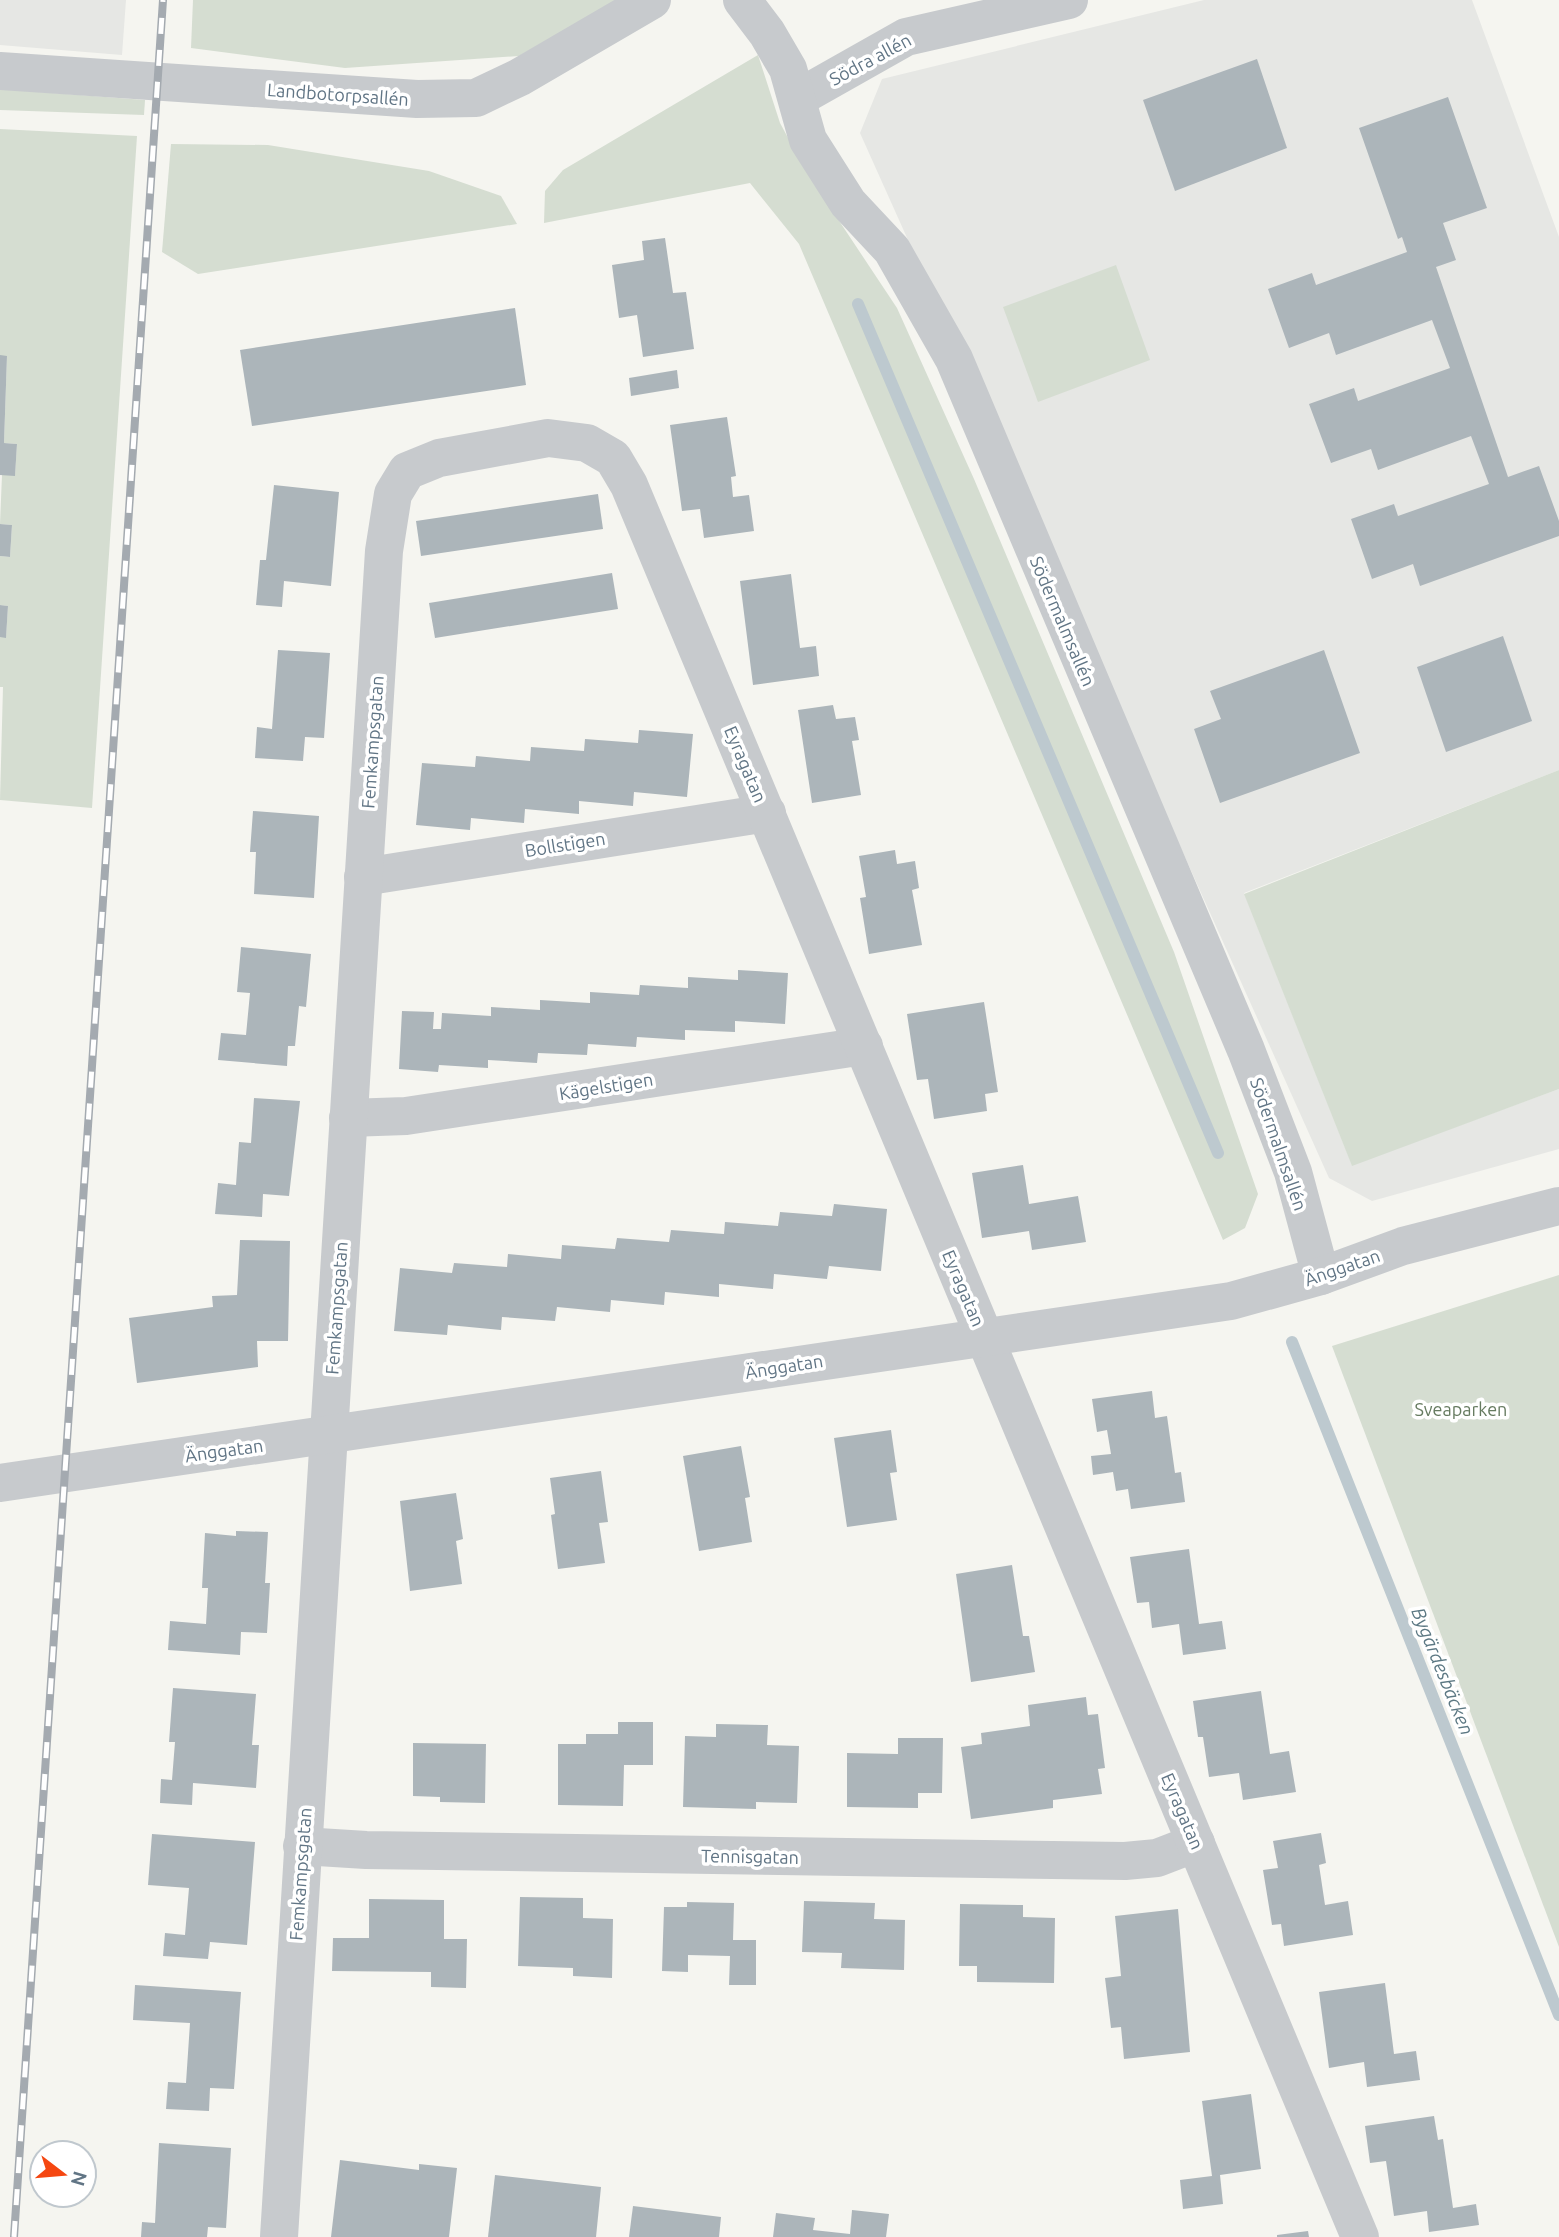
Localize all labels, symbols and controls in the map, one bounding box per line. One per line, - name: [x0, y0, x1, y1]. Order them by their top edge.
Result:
- street label: Södra allén: [826, 29, 914, 89]
- street label: Landbotorpsallén: [267, 79, 409, 109]
- street label: Södermalmsallén: [1027, 553, 1099, 689]
- street label: Femkampsgatan: [357, 675, 387, 809]
- street label: Eyragatan: [721, 723, 771, 805]
- street label: Bollstigen: [523, 828, 607, 860]
- street label: Kägelstigen: [558, 1069, 654, 1103]
- street label: Södermalmsallén: [1247, 1075, 1311, 1213]
- street label: Femkampsgatan: [321, 1241, 351, 1375]
- street label: Änggatan: [1302, 1245, 1382, 1289]
- street label: Eyragatan: [939, 1247, 989, 1329]
- street label: Änggatan: [744, 1350, 824, 1382]
- park label: Sveaparken: [1415, 1399, 1507, 1419]
- street label: Änggatan: [184, 1435, 264, 1465]
- water label: Bygärdesbäcken: [1407, 1604, 1479, 1738]
- street label: Eyragatan: [1158, 1770, 1208, 1852]
- street label: Femkampsgatan: [285, 1807, 315, 1941]
- street label: Tennisgatan: [701, 1845, 799, 1867]
- north arrow: [28, 2139, 98, 2209]
- text: N: [67, 2169, 92, 2189]

